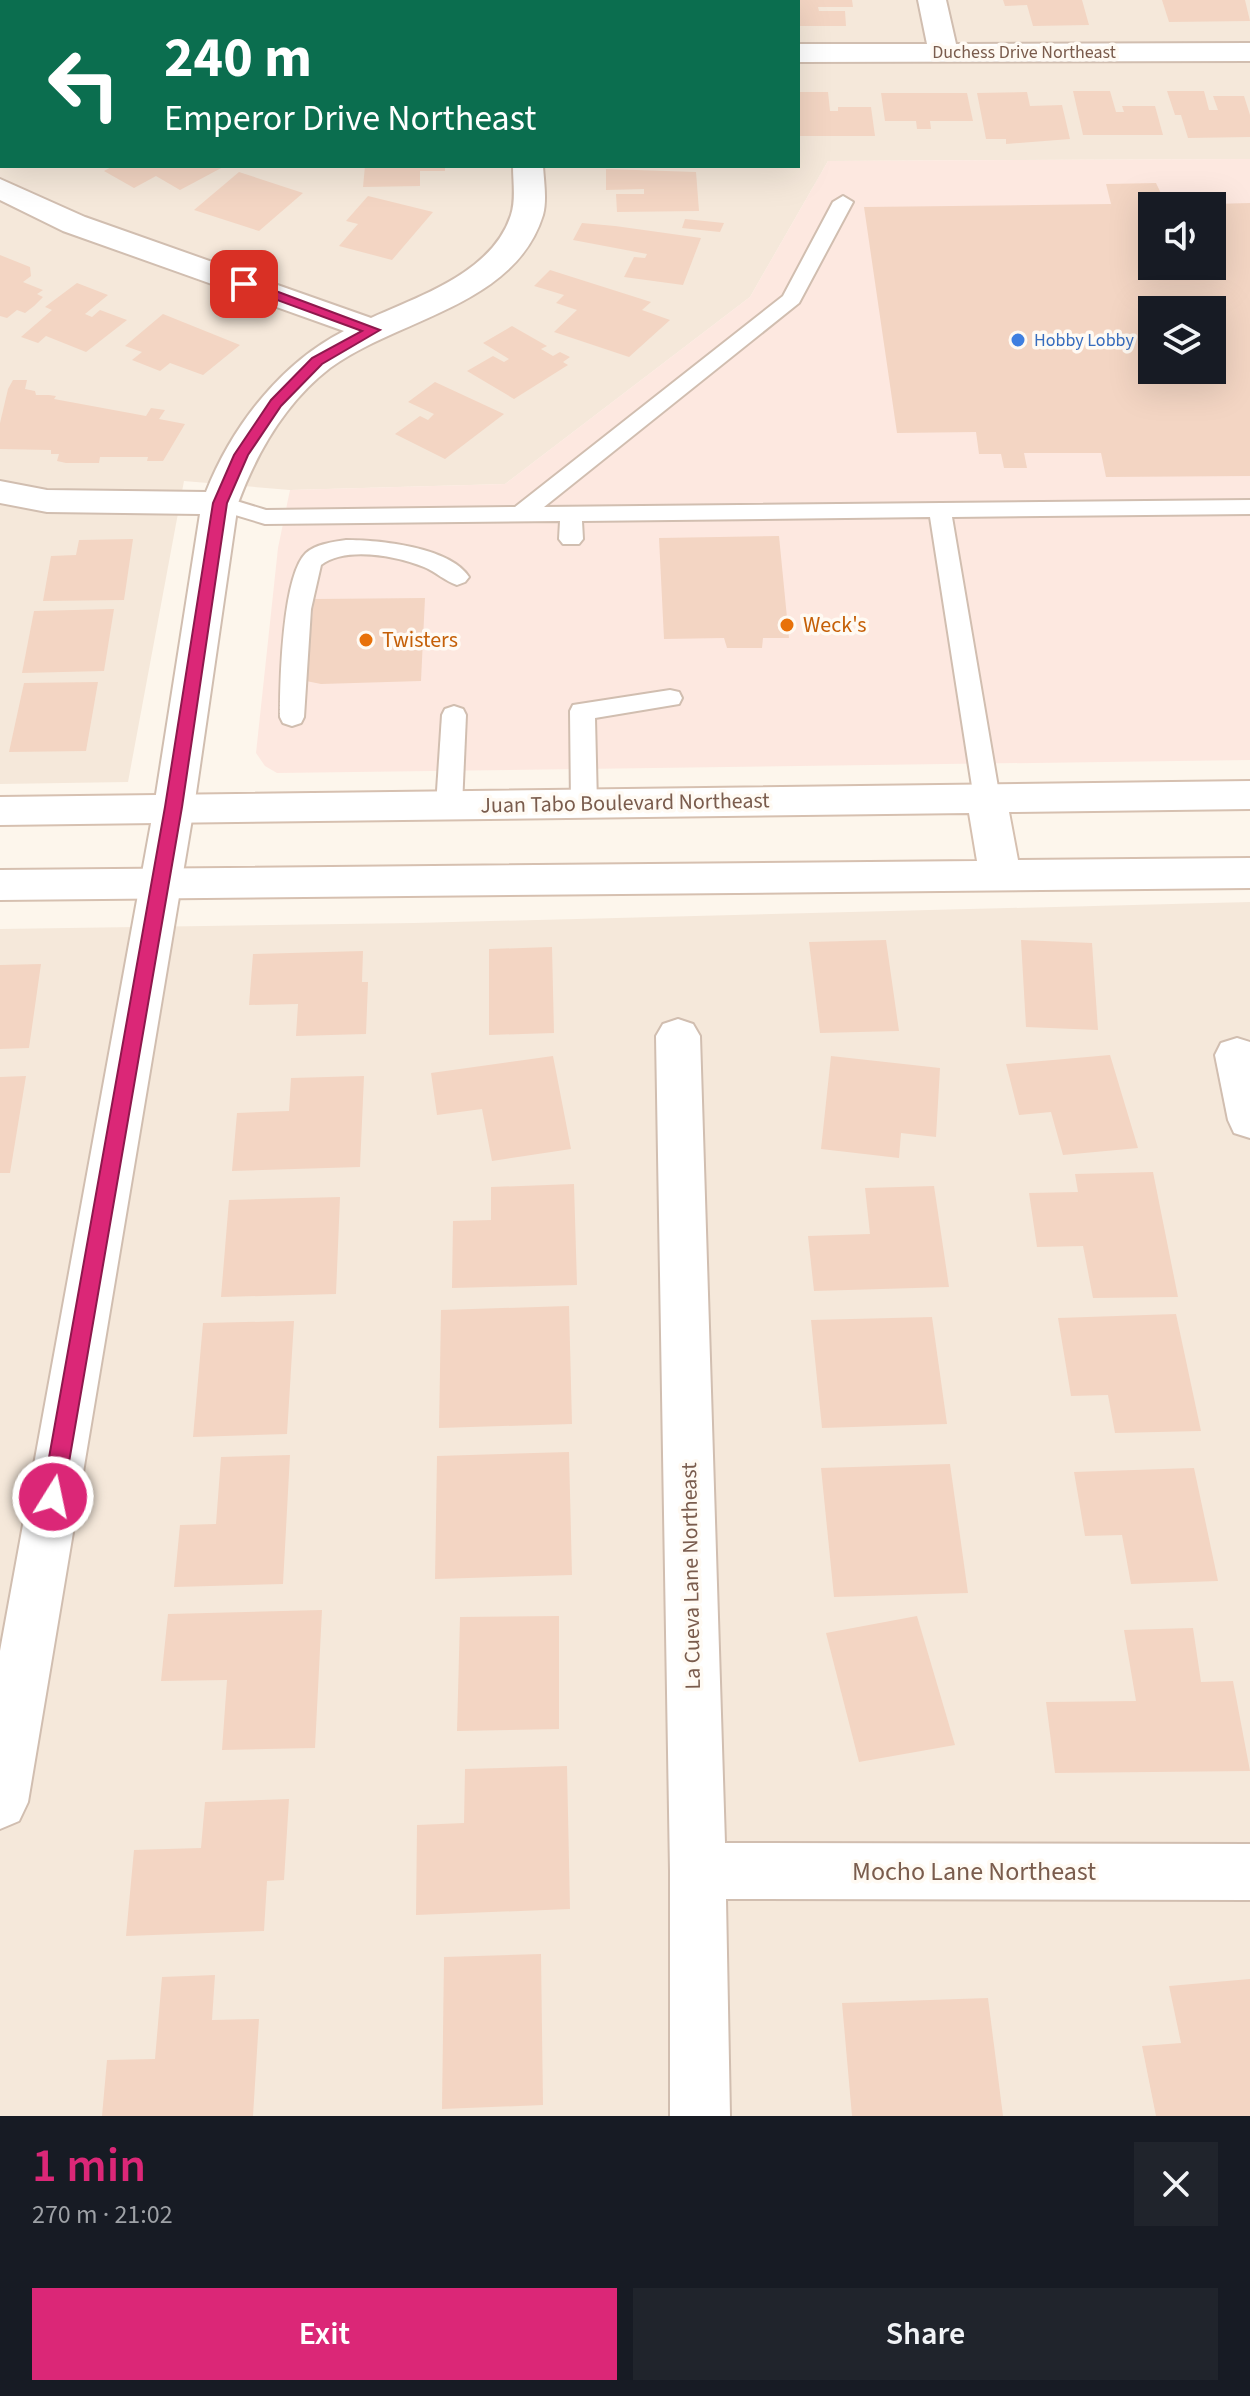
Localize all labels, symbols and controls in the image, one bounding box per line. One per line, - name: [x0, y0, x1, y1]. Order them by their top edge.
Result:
- text: 240 m: [164, 19, 312, 98]
- icon: left: [32, 32, 136, 136]
- street label: Duchess Drive Northeast: [932, 40, 1116, 65]
- text: Emperor Drive Northeast: [164, 93, 536, 144]
- map controls: [1138, 192, 1226, 384]
- button: sound: [1138, 192, 1226, 280]
- pin: [210, 250, 278, 318]
- icon: arrive: [222, 262, 266, 306]
- button: layers: [1138, 296, 1226, 384]
- place label: Hobby Lobby: [1034, 328, 1134, 353]
- marker: Hobby Lobby: [1009, 331, 1027, 349]
- place label: Weck's: [803, 609, 866, 641]
- marker: Weck's: [778, 616, 796, 634]
- place label: Twisters: [382, 624, 458, 656]
- marker: Twisters: [357, 631, 375, 649]
- street label: Juan Tabo Boulevard Northeast: [480, 784, 770, 822]
- position arrow: [11, 1455, 95, 1539]
- street label: La Cueva Lane Northeast: [673, 1462, 709, 1690]
- street label: Mocho Lane Northeast: [852, 1853, 1096, 1890]
- text: 1 min: [32, 2132, 146, 2200]
- button: close: [1134, 2142, 1218, 2226]
- text: 270 m · 21:02: [32, 2196, 173, 2233]
- button: Exit: [32, 2288, 617, 2380]
- button: Share: [633, 2288, 1218, 2380]

